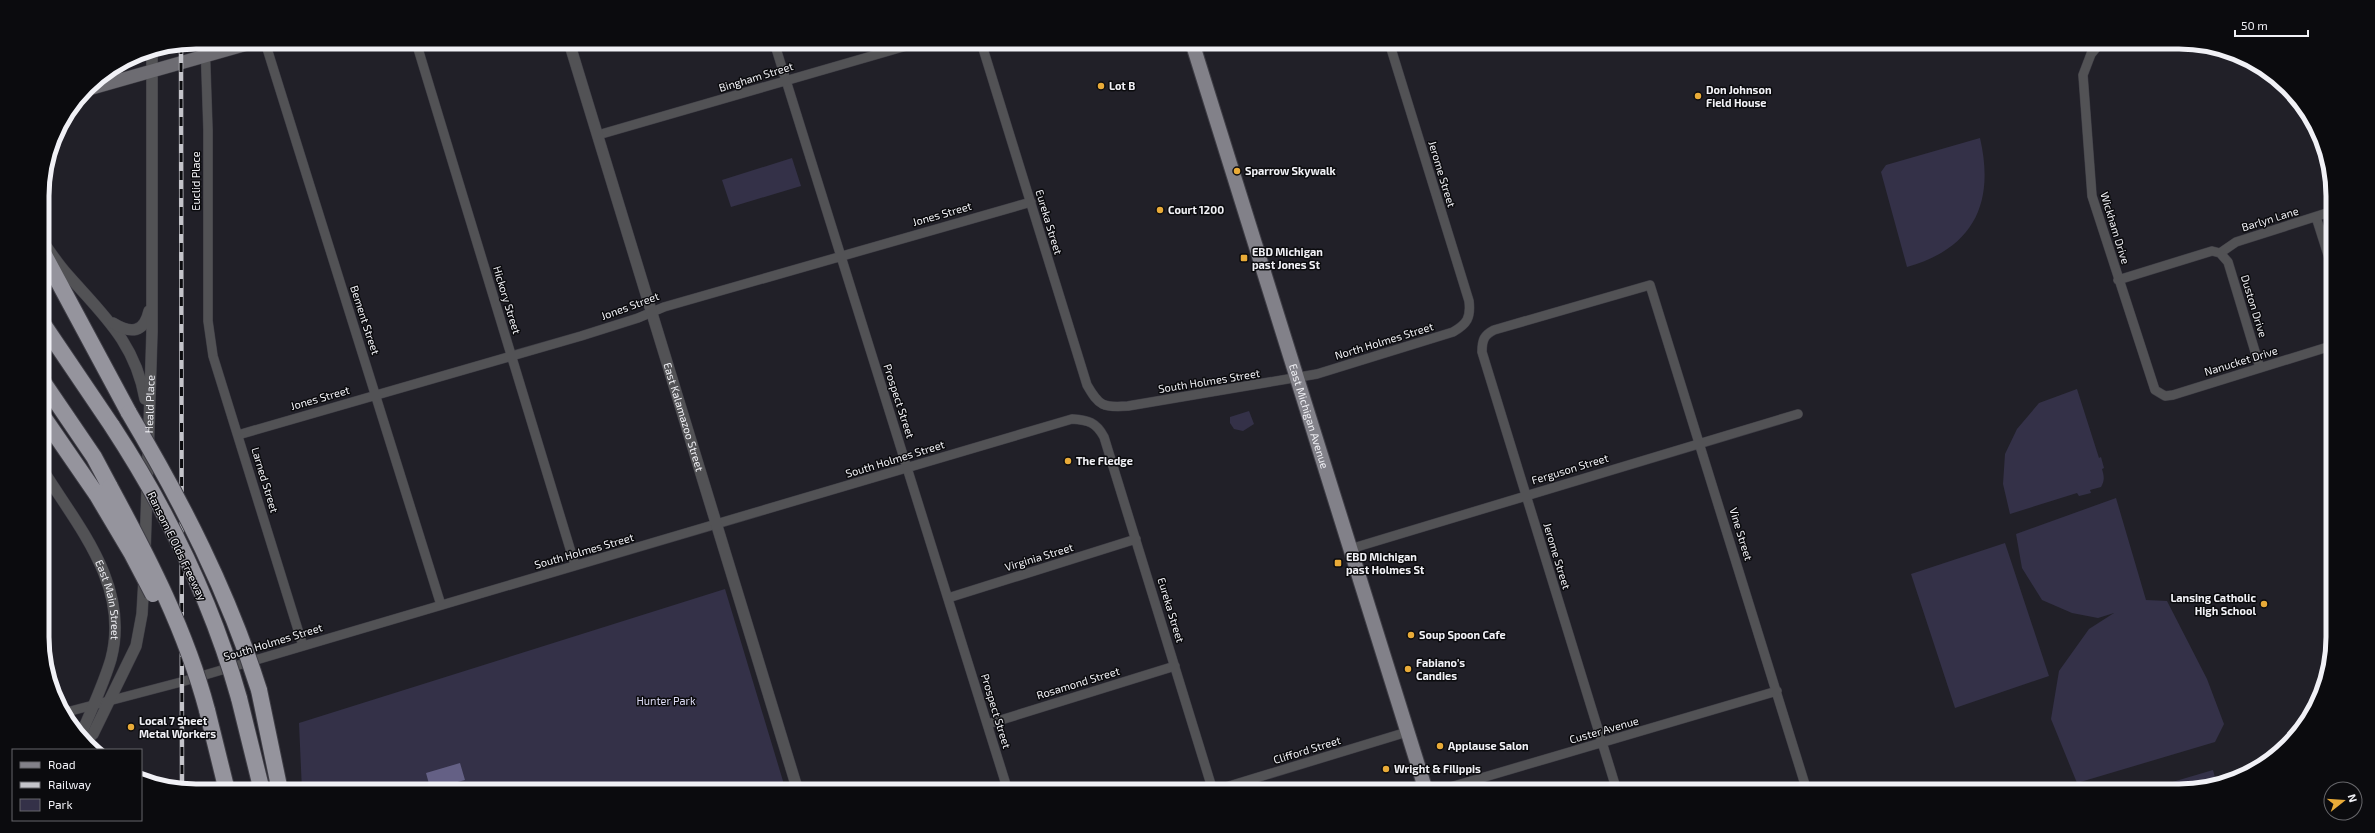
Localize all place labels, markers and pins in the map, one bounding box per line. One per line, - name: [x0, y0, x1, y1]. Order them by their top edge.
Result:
- place label: Lot B: [1109, 79, 1135, 92]
- marker: Lot B: [1096, 81, 1106, 91]
- place label: Don Johnson Field House: [1706, 83, 1772, 109]
- marker: Don Johnson Field House: [1693, 91, 1703, 101]
- place label: Sparrow Skywalk: [1245, 164, 1337, 178]
- marker: Sparrow Skywalk: [1232, 166, 1242, 176]
- place label: Court 1200: [1168, 203, 1224, 216]
- marker: Court 1200: [1155, 205, 1165, 215]
- place label: EBD Michigan past Jones St: [1252, 245, 1323, 271]
- marker: EBD Michigan past Jones St: [1239, 253, 1249, 263]
- place label: The Fledge: [1076, 454, 1133, 467]
- marker: The Fledge: [1063, 456, 1073, 466]
- place label: EBD Michigan past Holmes St: [1346, 550, 1425, 576]
- marker: EBD Michigan past Holmes St: [1333, 558, 1343, 568]
- place label: Lansing Catholic High School: [2170, 591, 2256, 617]
- marker: Lansing Catholic High School: [2259, 599, 2269, 609]
- place label: Soup Spoon Cafe: [1419, 628, 1506, 641]
- marker: Soup Spoon Cafe: [1406, 630, 1416, 640]
- place label: Fabiano's Candies: [1416, 656, 1465, 682]
- marker: Fabiano's Candies: [1403, 664, 1413, 674]
- place label: Local 7 Sheet Metal Workers: [139, 714, 216, 740]
- marker: Local 7 Sheet Metal Workers: [126, 722, 136, 732]
- place label: Applause Salon: [1448, 739, 1529, 752]
- marker: Applause Salon: [1435, 741, 1445, 751]
- place label: Wright & Filippis: [1394, 762, 1481, 775]
- marker: Wright & Filippis: [1381, 764, 1391, 774]

